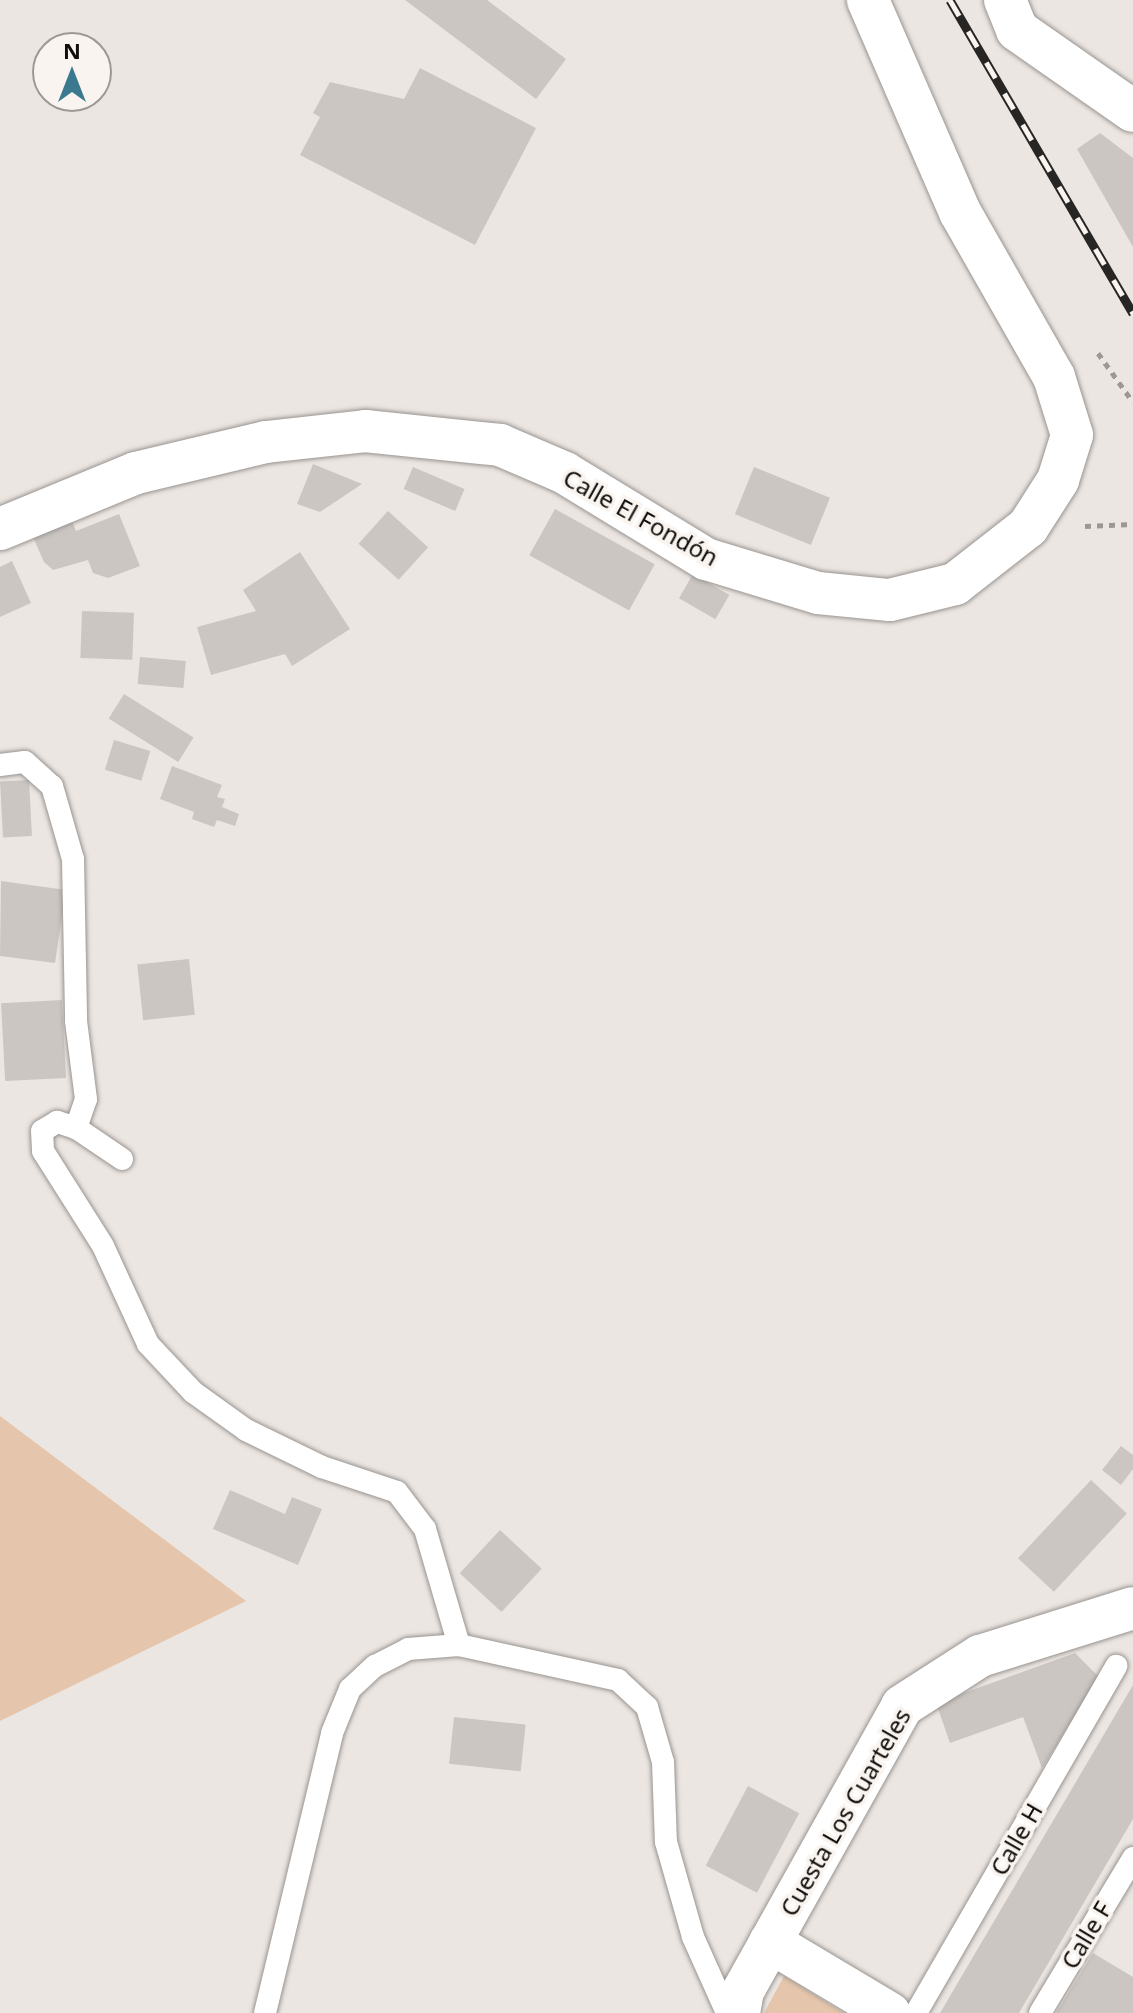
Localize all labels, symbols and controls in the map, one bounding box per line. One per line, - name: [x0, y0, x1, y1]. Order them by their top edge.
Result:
- north arrow: [32, 32, 112, 112]
- text: N: [63, 35, 81, 65]
- street label: Calle El Fondón: [559, 463, 723, 571]
- street label: Cuesta Los Cuarteles: [774, 1703, 916, 1921]
- street label: Calle H: [984, 1798, 1048, 1880]
- street label: Calle F: [1055, 1896, 1117, 1974]

